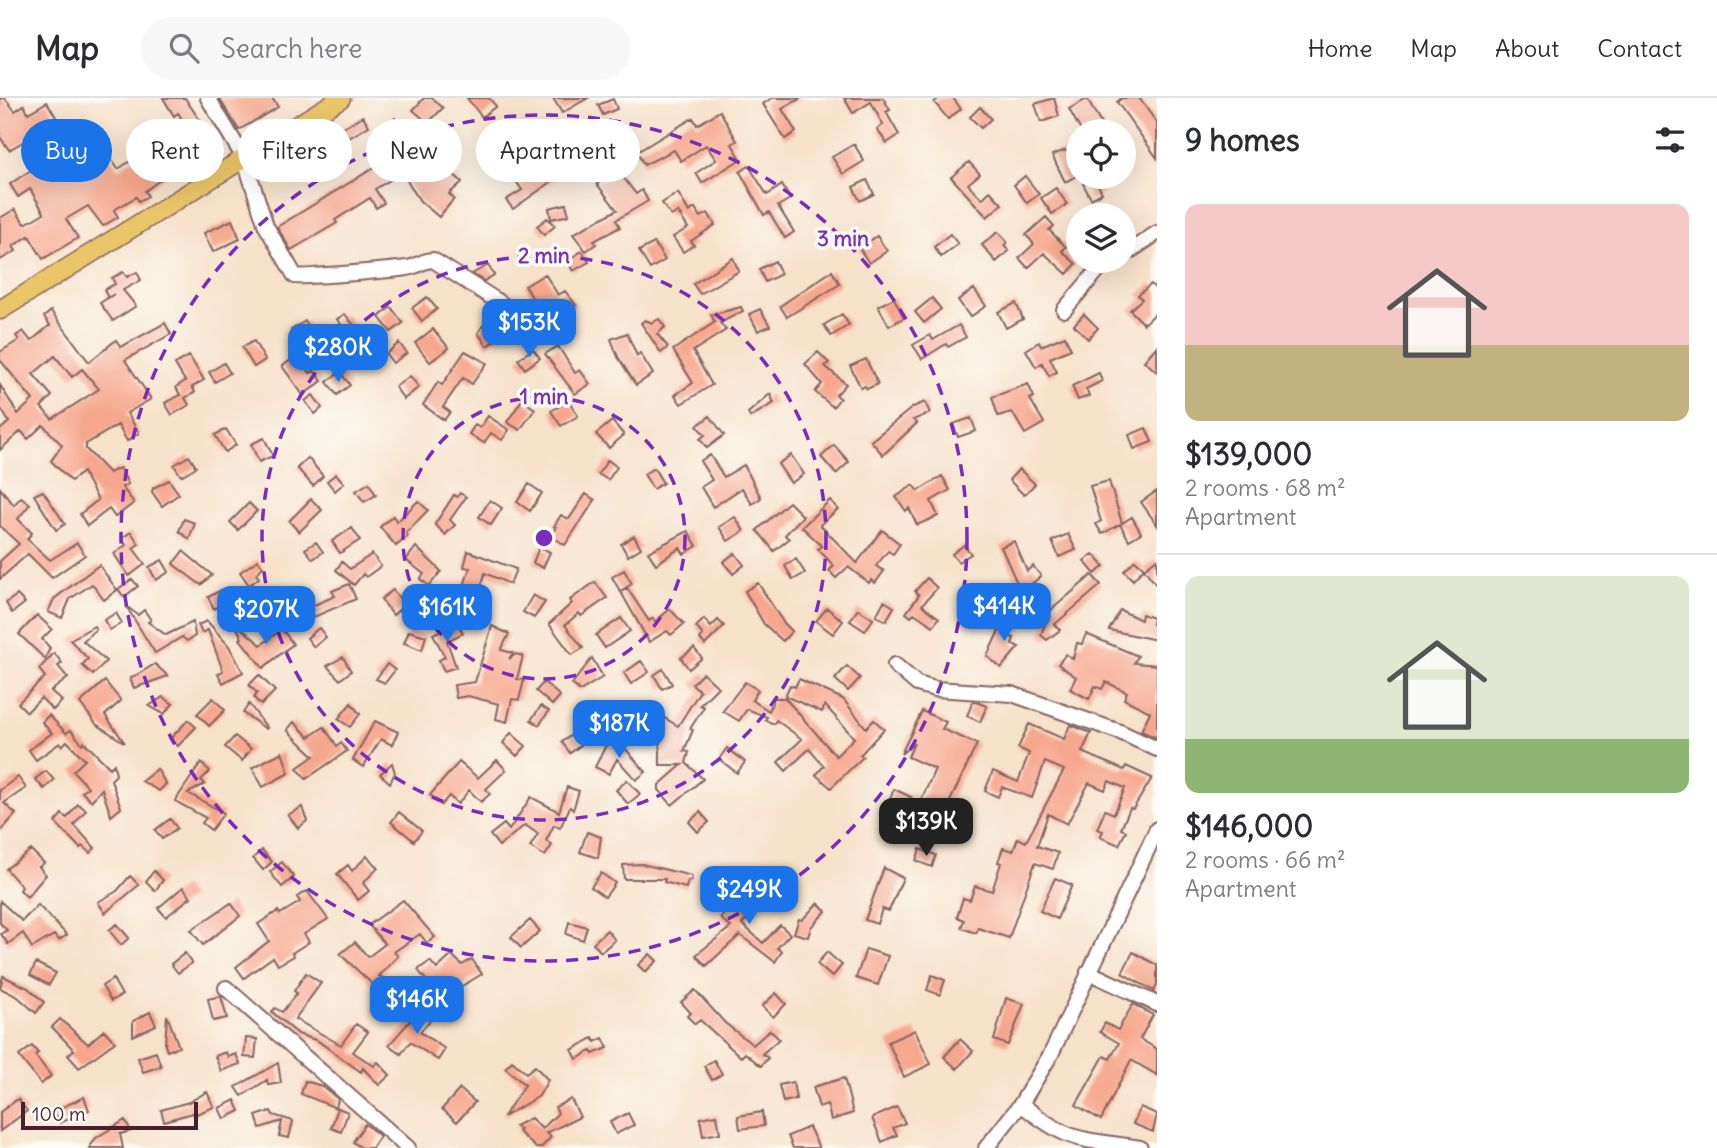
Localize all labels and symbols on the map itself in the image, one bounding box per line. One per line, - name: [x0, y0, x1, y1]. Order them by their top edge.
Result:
- text: 3 min: [817, 225, 869, 252]
- text: 2 min: [518, 242, 570, 269]
- pin: $153K: [480, 300, 578, 359]
- pin: $280K: [289, 324, 387, 384]
- text: 1 min: [520, 383, 568, 410]
- centre of rings: [532, 526, 556, 550]
- pin: $161K: [398, 584, 496, 644]
- pin: $414K: [955, 584, 1053, 643]
- pin: $207K: [217, 587, 315, 646]
- pin: $187K: [570, 700, 668, 760]
- pin: $139K: [877, 798, 975, 858]
- pin: $249K: [700, 866, 798, 926]
- pin: $146K: [368, 976, 466, 1036]
- scale bar: [21, 1099, 198, 1131]

